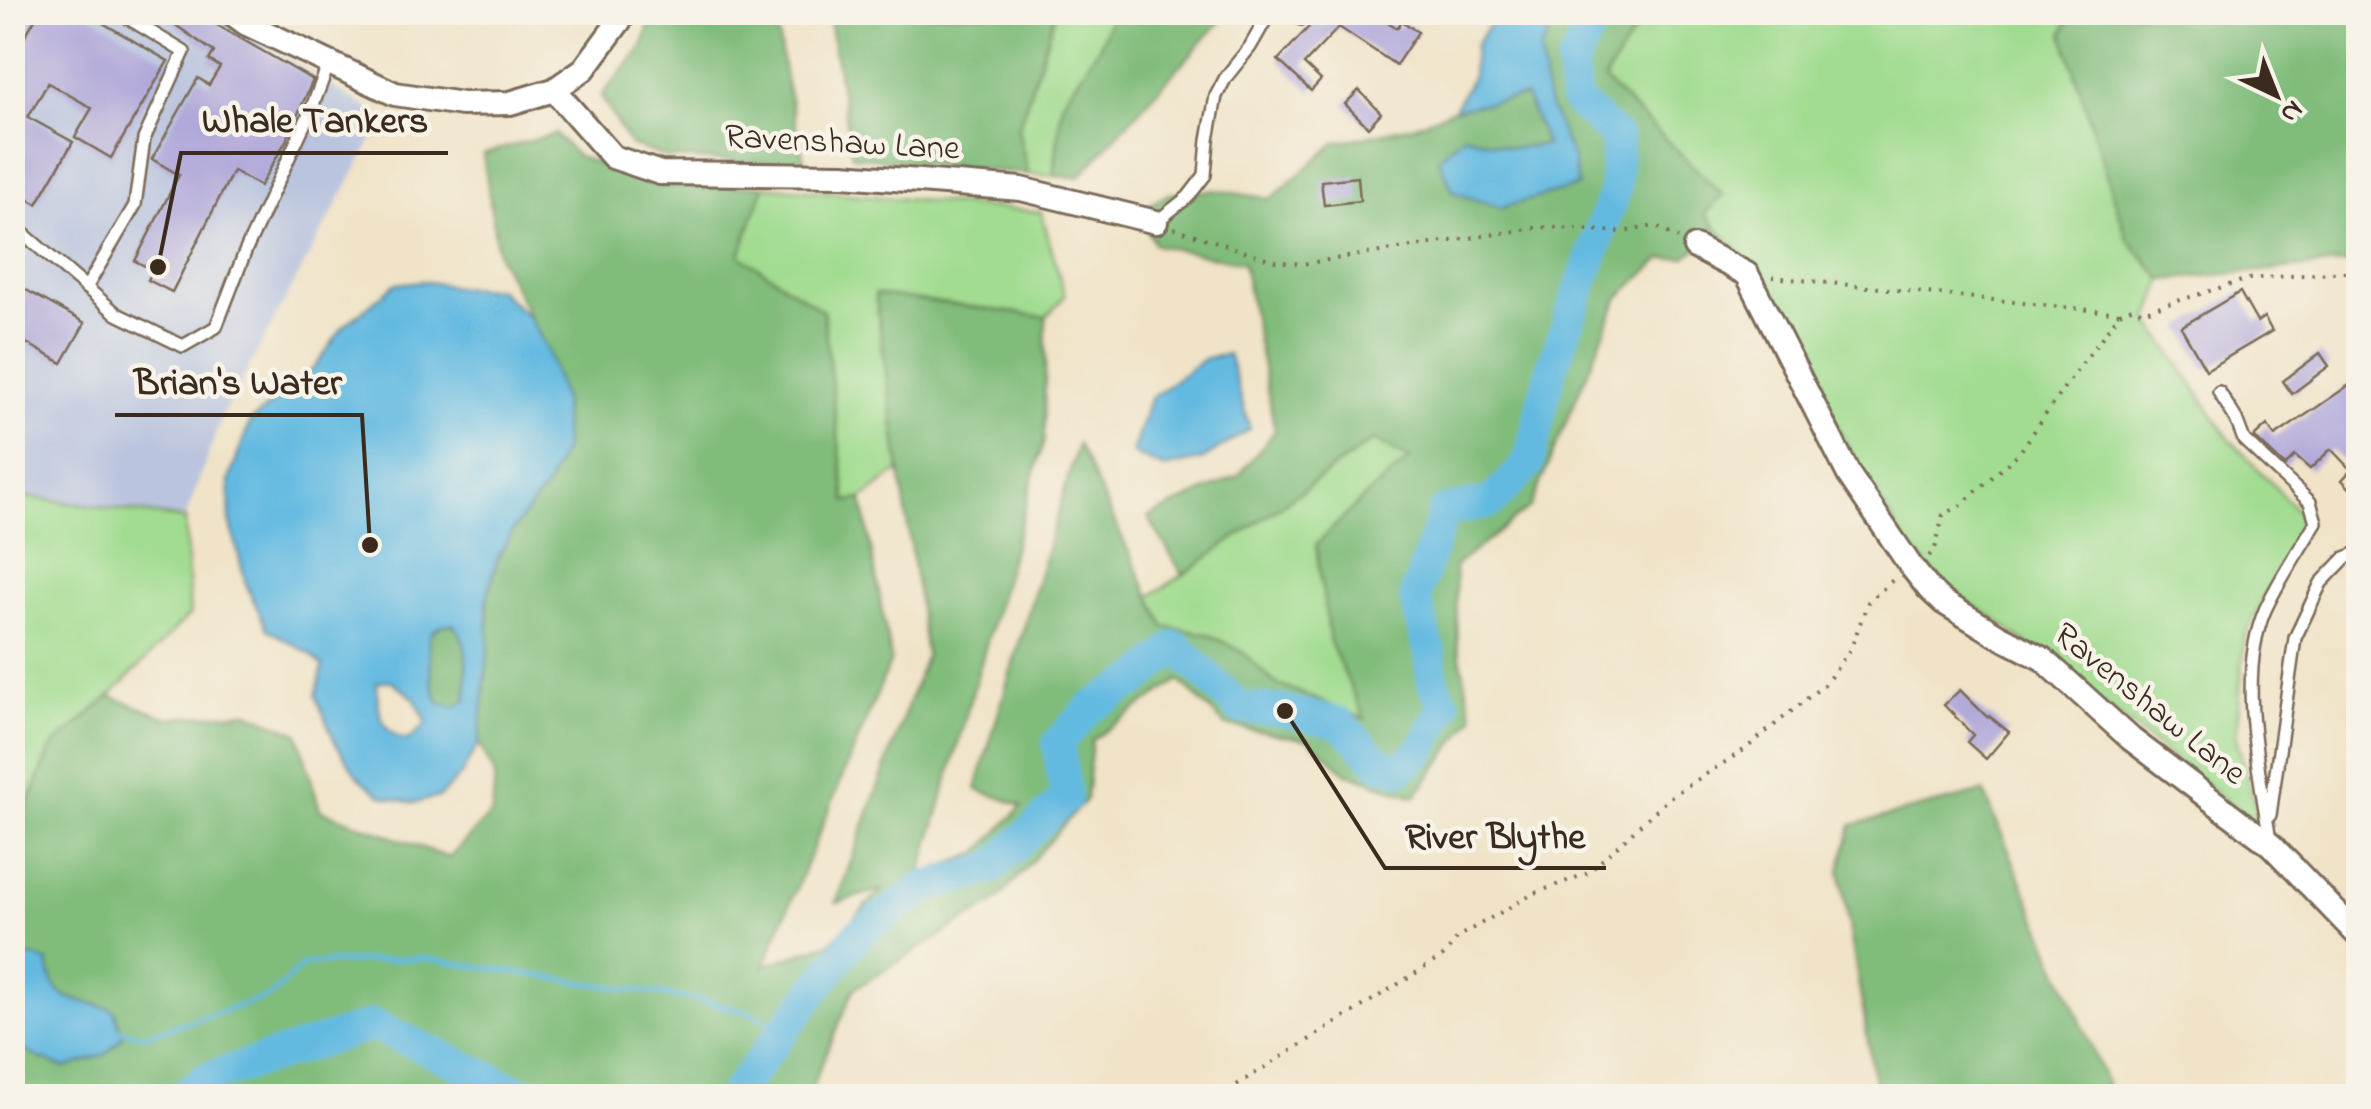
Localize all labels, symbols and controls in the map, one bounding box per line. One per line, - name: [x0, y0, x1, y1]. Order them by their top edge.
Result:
- north arrow: [2226, 45, 2326, 145]
- callout: Whale Tankers: [181, 85, 448, 153]
- text: N: [2270, 89, 2312, 132]
- text: Whale Tankers: [202, 95, 428, 151]
- street label: Ravenshaw Lane: [723, 112, 961, 176]
- callout: Brian's Water: [115, 347, 362, 415]
- text: Brian's Water: [132, 357, 343, 413]
- street label: Ravenshaw Lane: [2041, 611, 2257, 799]
- callout: River Blythe: [1385, 800, 1606, 868]
- text: River Blythe: [1405, 811, 1586, 867]

